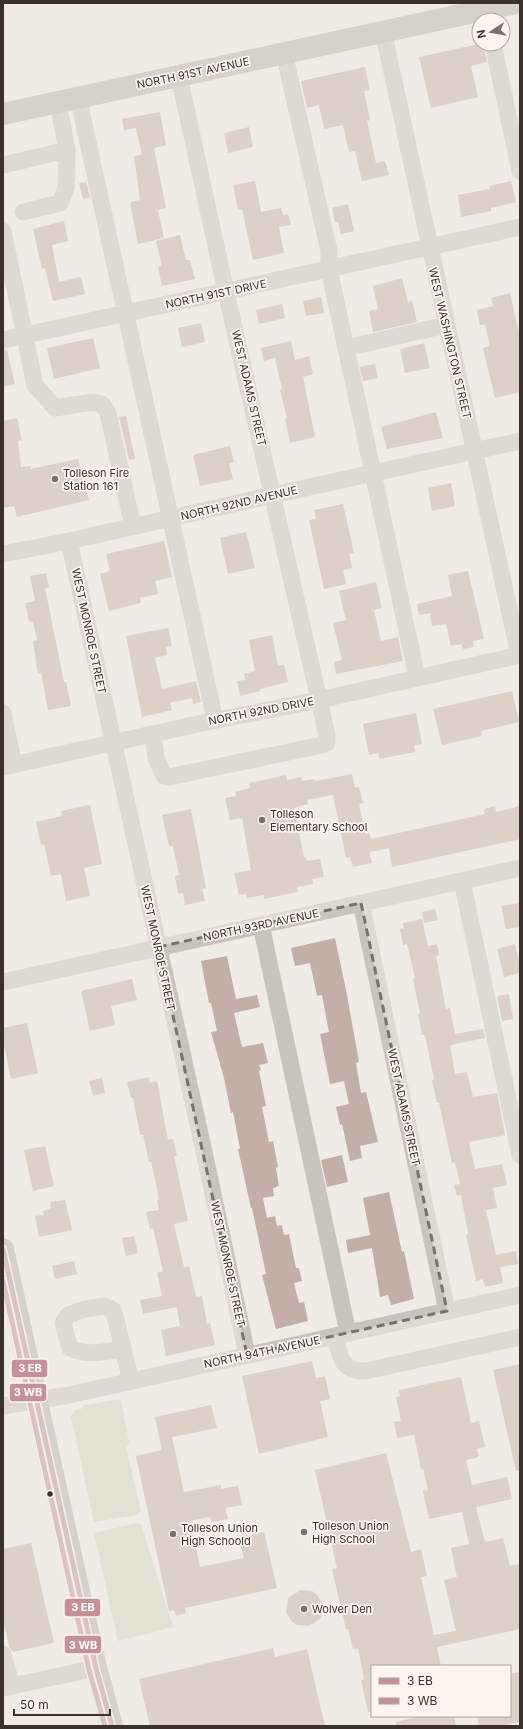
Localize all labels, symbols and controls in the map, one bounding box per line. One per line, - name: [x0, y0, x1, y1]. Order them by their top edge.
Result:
- north arrow: [471, 12, 511, 52]
- text: N: [473, 29, 489, 40]
- street label: NORTH 91ST AVENUE: [135, 54, 251, 92]
- street label: WEST WASHINGTON STREET: [426, 266, 474, 420]
- street label: NORTH 91ST DRIVE: [164, 276, 268, 312]
- street label: WEST ADAMS STREET: [229, 328, 269, 448]
- place label: Tolleson Fire Station 161: [63, 466, 129, 493]
- marker: Tolleson Fire Station 161: [50, 474, 60, 484]
- street label: NORTH 92ND AVENUE: [179, 483, 299, 523]
- street label: WEST MONROE STREET: [69, 567, 109, 695]
- street label: NORTH 92ND DRIVE: [207, 694, 315, 728]
- place label: Tolleson Elementary School: [270, 807, 367, 834]
- marker: Tolleson Elementary School: [257, 815, 267, 825]
- street label: WEST MONROE STREET: [138, 884, 178, 1012]
- street label: NORTH 93RD AVENUE: [202, 906, 320, 944]
- street label: WEST ADAMS STREET: [385, 1047, 423, 1167]
- street label: WEST MONROE STREET: [208, 1200, 248, 1328]
- street label: NORTH 94TH AVENUE: [203, 1333, 321, 1371]
- line badge: 3 EB: [11, 1359, 48, 1378]
- text: 3 EB: [18, 1361, 42, 1375]
- line badge: 3 WB: [9, 1383, 47, 1402]
- text: 3 WB: [14, 1385, 42, 1399]
- unlabelled marker: [45, 1489, 55, 1499]
- place label: Tolleson Union High School: [312, 1519, 389, 1546]
- place label: Tolleson Union High Schoold: [181, 1521, 258, 1548]
- marker: Tolleson Union High School: [299, 1527, 309, 1537]
- marker: Tolleson Union High Schoold: [168, 1529, 178, 1539]
- line badge: 3 EB: [64, 1598, 101, 1617]
- text: 3 EB: [71, 1600, 95, 1614]
- place label: Wolver Den: [312, 1602, 372, 1616]
- marker: Wolver Den: [299, 1604, 309, 1614]
- line badge: 3 WB: [64, 1635, 102, 1654]
- text: 3 WB: [69, 1638, 97, 1652]
- legend: [371, 1665, 511, 1717]
- text: 3 EB: [407, 1673, 433, 1688]
- scale bar: [14, 1691, 110, 1717]
- text: 3 WB: [407, 1693, 438, 1708]
- text: 50 m: [20, 1697, 49, 1712]

